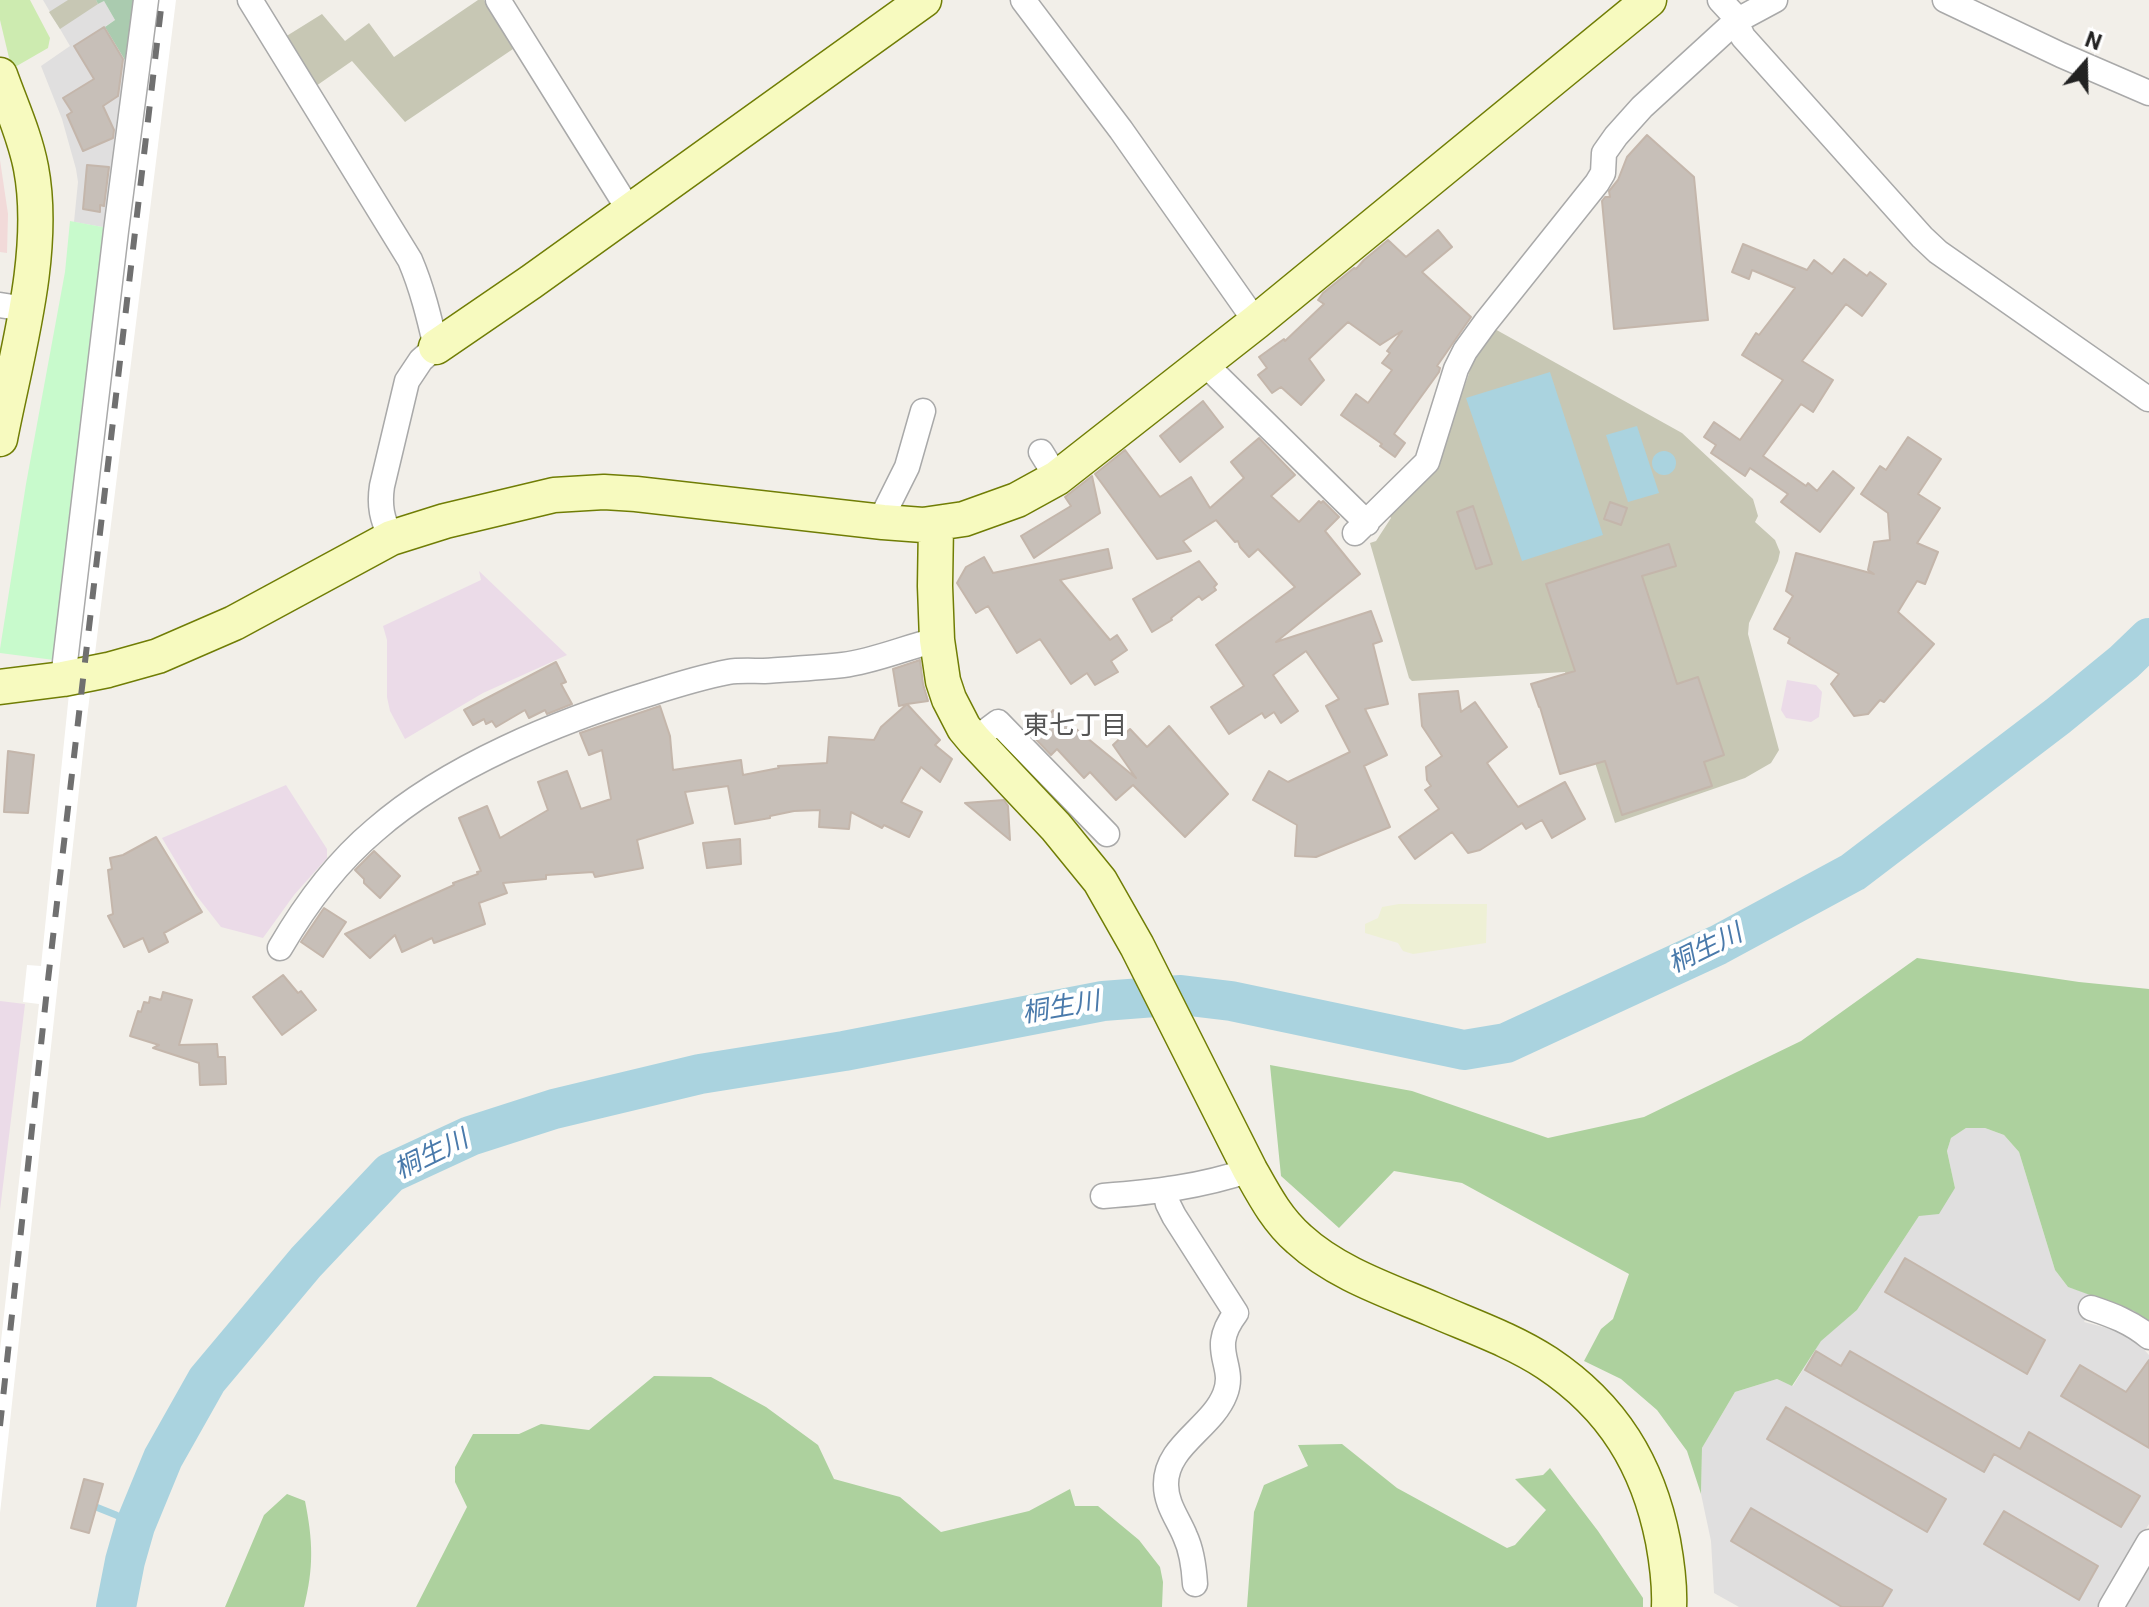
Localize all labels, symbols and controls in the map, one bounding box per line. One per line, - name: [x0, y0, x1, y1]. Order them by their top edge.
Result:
- north arrow: [2045, 24, 2125, 104]
- text: N: [2082, 27, 2105, 55]
- district label: 東七丁目: [1023, 711, 1127, 743]
- water label: 桐生川: [1664, 919, 1748, 981]
- water label: 桐生川: [1020, 987, 1102, 1031]
- water label: 桐生川: [390, 1125, 474, 1187]

